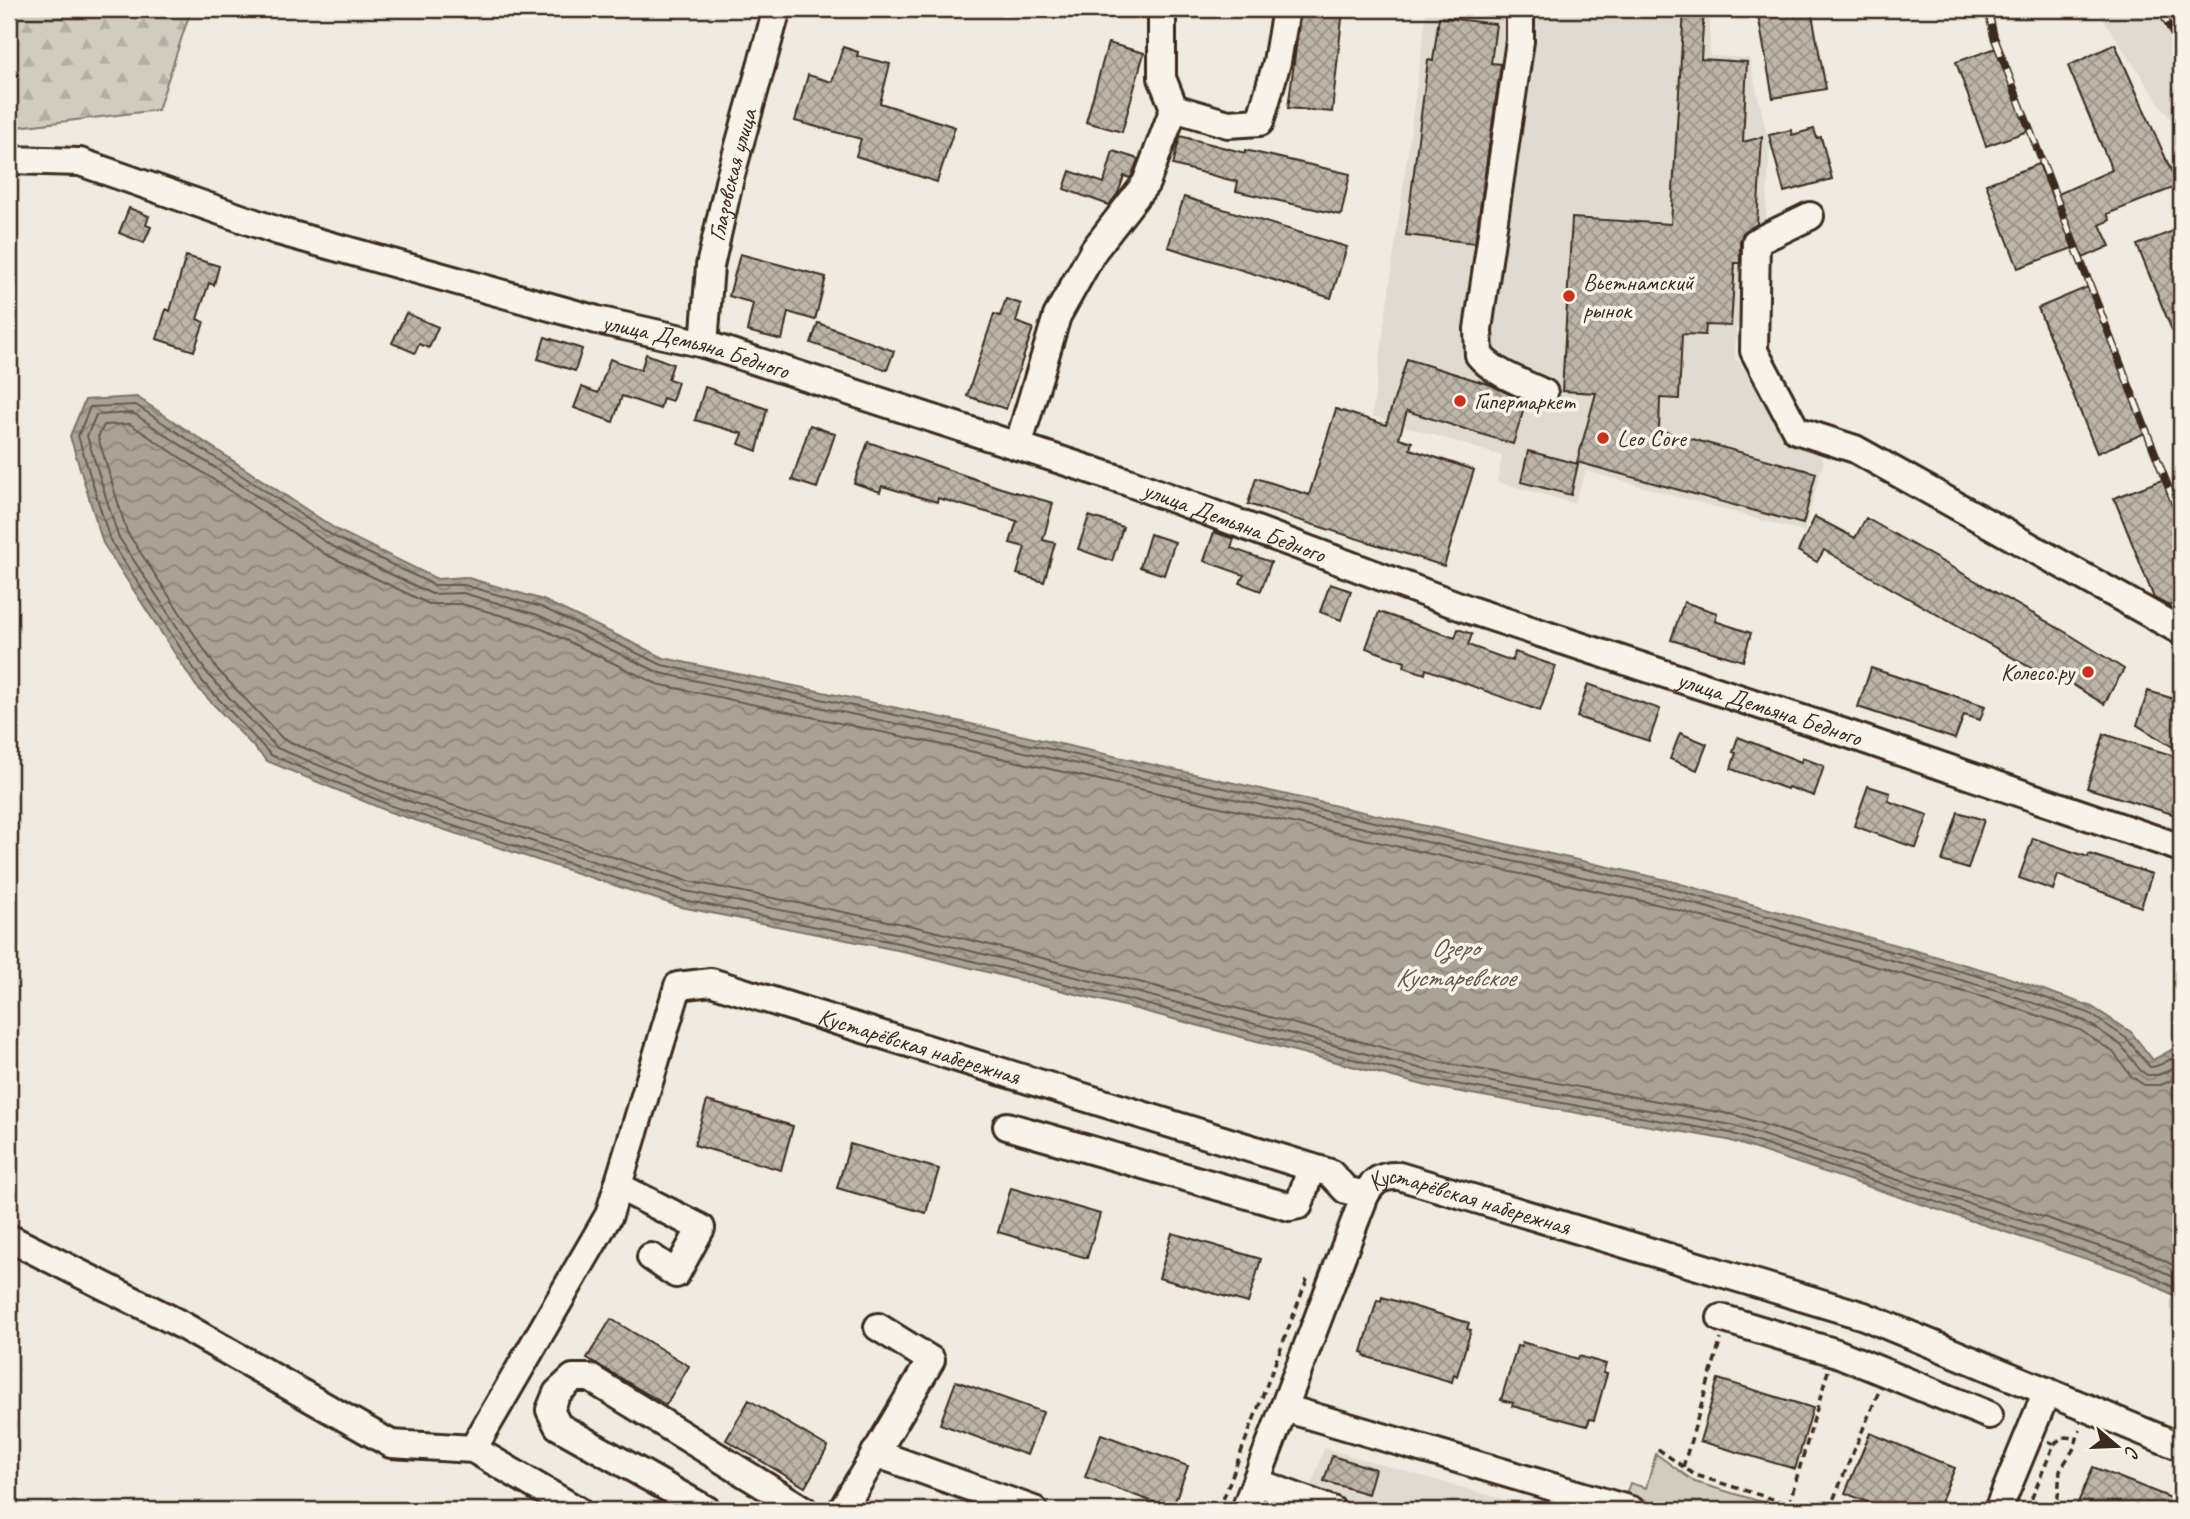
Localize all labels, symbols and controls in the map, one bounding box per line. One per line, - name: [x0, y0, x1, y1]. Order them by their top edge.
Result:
- street label: Глазовская улица: [701, 104, 764, 244]
- place label: Вьетнамский рынок: [1583, 267, 1695, 325]
- marker: Вьетнамский рынок: [1561, 288, 1577, 304]
- street label: улица Демьяна Бедного: [598, 306, 794, 386]
- place label: Гипермаркет: [1474, 386, 1576, 416]
- marker: Гипермаркет: [1452, 393, 1468, 409]
- place label: Leo Core: [1617, 423, 1688, 453]
- marker: Leo Core: [1595, 430, 1611, 446]
- street label: улица Демьяна Бедного: [1137, 473, 1331, 570]
- place label: Колесо.ру: [2001, 657, 2076, 687]
- street label: улица Демьяна Бедного: [1672, 664, 1867, 753]
- marker: Колесо.ру: [2080, 664, 2096, 680]
- water label: Озеро Кустаревское: [1396, 931, 1518, 994]
- street label: Кустарёвская набережная: [815, 1001, 1025, 1092]
- street label: Кустарёвская набережная: [1361, 1161, 1575, 1242]
- north arrow: [2082, 1410, 2152, 1480]
- text: С: [2118, 1443, 2145, 1462]

